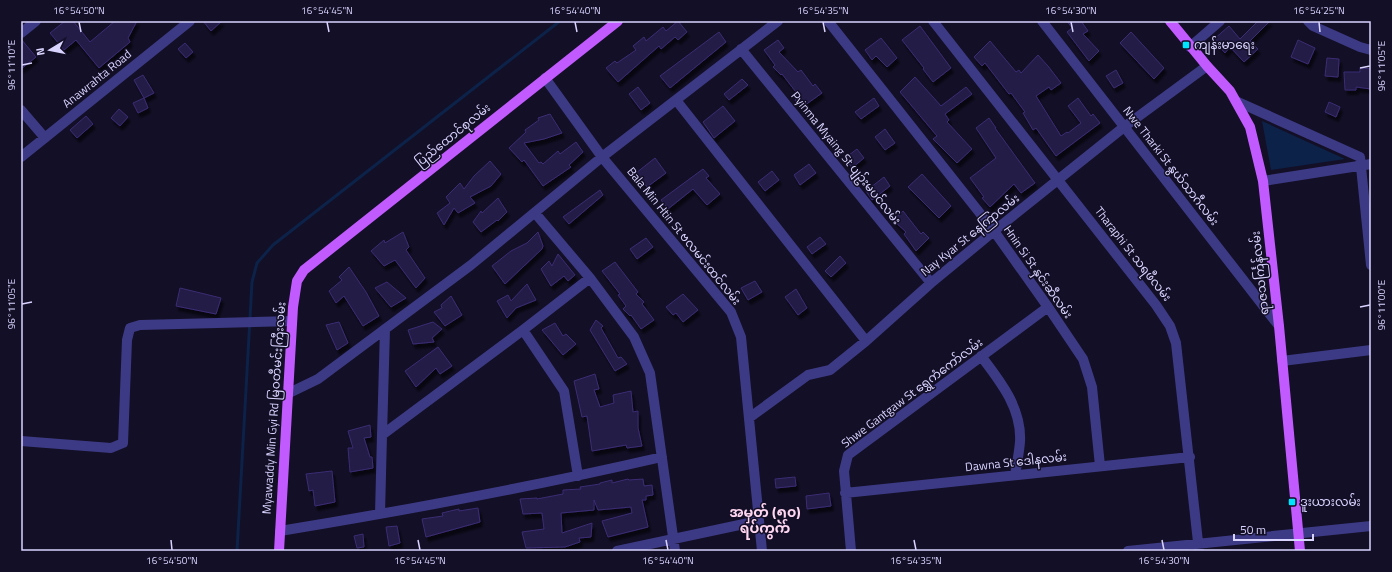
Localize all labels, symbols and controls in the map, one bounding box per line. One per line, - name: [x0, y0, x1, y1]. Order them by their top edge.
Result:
- text: 16°54'50"N: [53, 3, 105, 18]
- text: 16°54'45"N: [301, 3, 353, 18]
- text: 16°54'40"N: [549, 3, 601, 18]
- text: 16°54'35"N: [797, 3, 849, 18]
- text: 16°54'30"N: [1045, 3, 1097, 18]
- text: 16°54'25"N: [1293, 3, 1345, 18]
- north arrow: [30, 30, 70, 70]
- place label: ကျန်းမာရေး: [1194, 35, 1255, 55]
- text: 96°11'10"E: [4, 39, 19, 90]
- marker: ကျန်းမာရေး: [1181, 40, 1191, 50]
- text: 96°11'05"E: [1374, 40, 1389, 91]
- street label: Anawrahta Road: [58, 45, 135, 112]
- text: N: [32, 47, 49, 57]
- street label: Pyinma Myaing St ပျဥ်းမပင်လမ်း: [786, 87, 906, 229]
- street label: ပြည်ထောင်စုလမ်း: [411, 98, 495, 172]
- street label: Nwe Tharki St နွယ်သာဂီလမ်း: [1118, 102, 1224, 230]
- street label: Bala Min Htin St ဗလမင်းထင်လမ်း: [623, 163, 746, 309]
- street label: Nay Kyar St နေကြာလမ်း: [916, 189, 1024, 281]
- street label: Tharaphi St သရဖီလမ်း: [1089, 202, 1177, 306]
- street label: Hnin Si St နှင်းဆီလမ်း: [998, 221, 1078, 323]
- street label: ရာဇသင်္ကြန်လမ်း: [1246, 230, 1274, 316]
- text: 96°11'05"E: [4, 278, 19, 329]
- text: 96°11'00"E: [1374, 279, 1389, 330]
- street label: Myawaddy Min Gyi Rd မြဝတီမင်းကြီးလမ်း: [257, 301, 291, 515]
- street label: Shwe Gantgaw St ရွှေကံကော်လမ်း: [837, 333, 987, 453]
- street label: Dawna St ဒေါနလမ်း: [964, 447, 1068, 477]
- place label: ဒူးယားလမ်း: [1300, 492, 1361, 512]
- marker: ဒူးယားလမ်း: [1287, 497, 1297, 507]
- district label: အမှတ် (၅၀) ရပ်ကွက်: [729, 501, 801, 540]
- scale bar: [1234, 516, 1313, 542]
- text: 50 m: [1240, 520, 1266, 539]
- text: 16°54'50"N: [146, 553, 198, 568]
- text: 16°54'45"N: [394, 553, 446, 568]
- text: 16°54'40"N: [642, 553, 694, 568]
- text: 16°54'35"N: [890, 553, 942, 568]
- text: 16°54'30"N: [1138, 553, 1190, 568]

